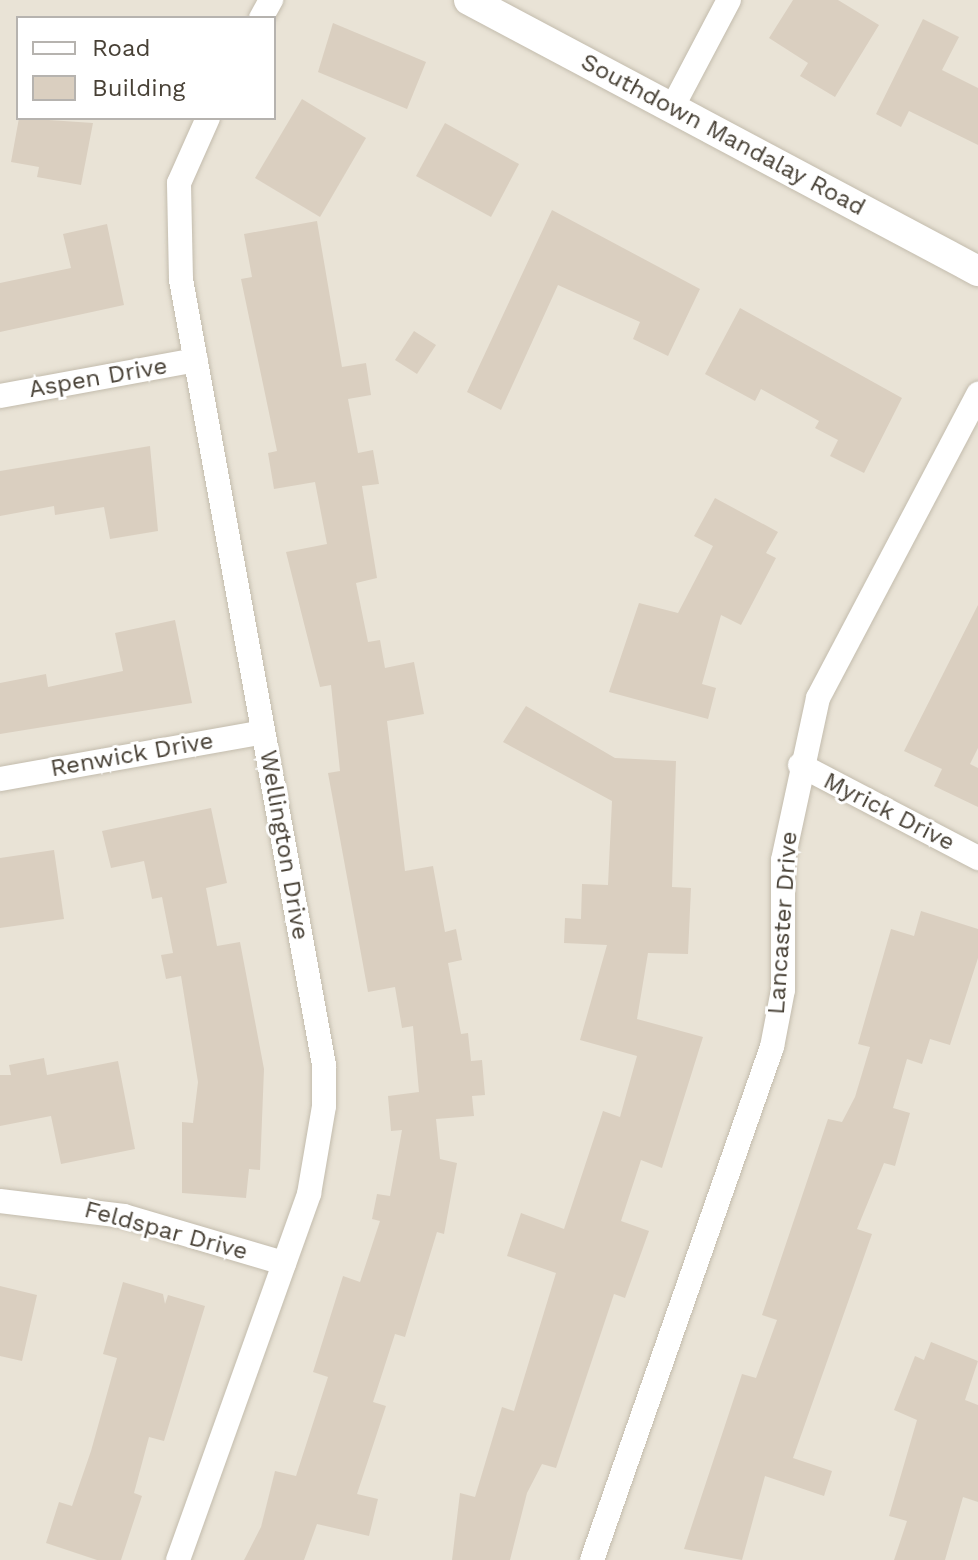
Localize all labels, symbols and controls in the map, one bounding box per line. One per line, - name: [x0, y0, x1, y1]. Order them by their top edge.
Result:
- legend: [16, 16, 276, 120]
- text: Road: [92, 34, 151, 62]
- street label: Southdown Mandalay Road: [576, 48, 870, 222]
- text: Building: [92, 74, 185, 102]
- street label: Aspen Drive: [27, 352, 169, 404]
- street label: Renwick Drive: [48, 726, 216, 784]
- street label: Wellington Drive: [253, 748, 315, 942]
- street label: Myrick Drive: [818, 766, 960, 858]
- street label: Lancaster Drive: [762, 830, 804, 1016]
- street label: Feldspar Drive: [81, 1195, 251, 1267]

